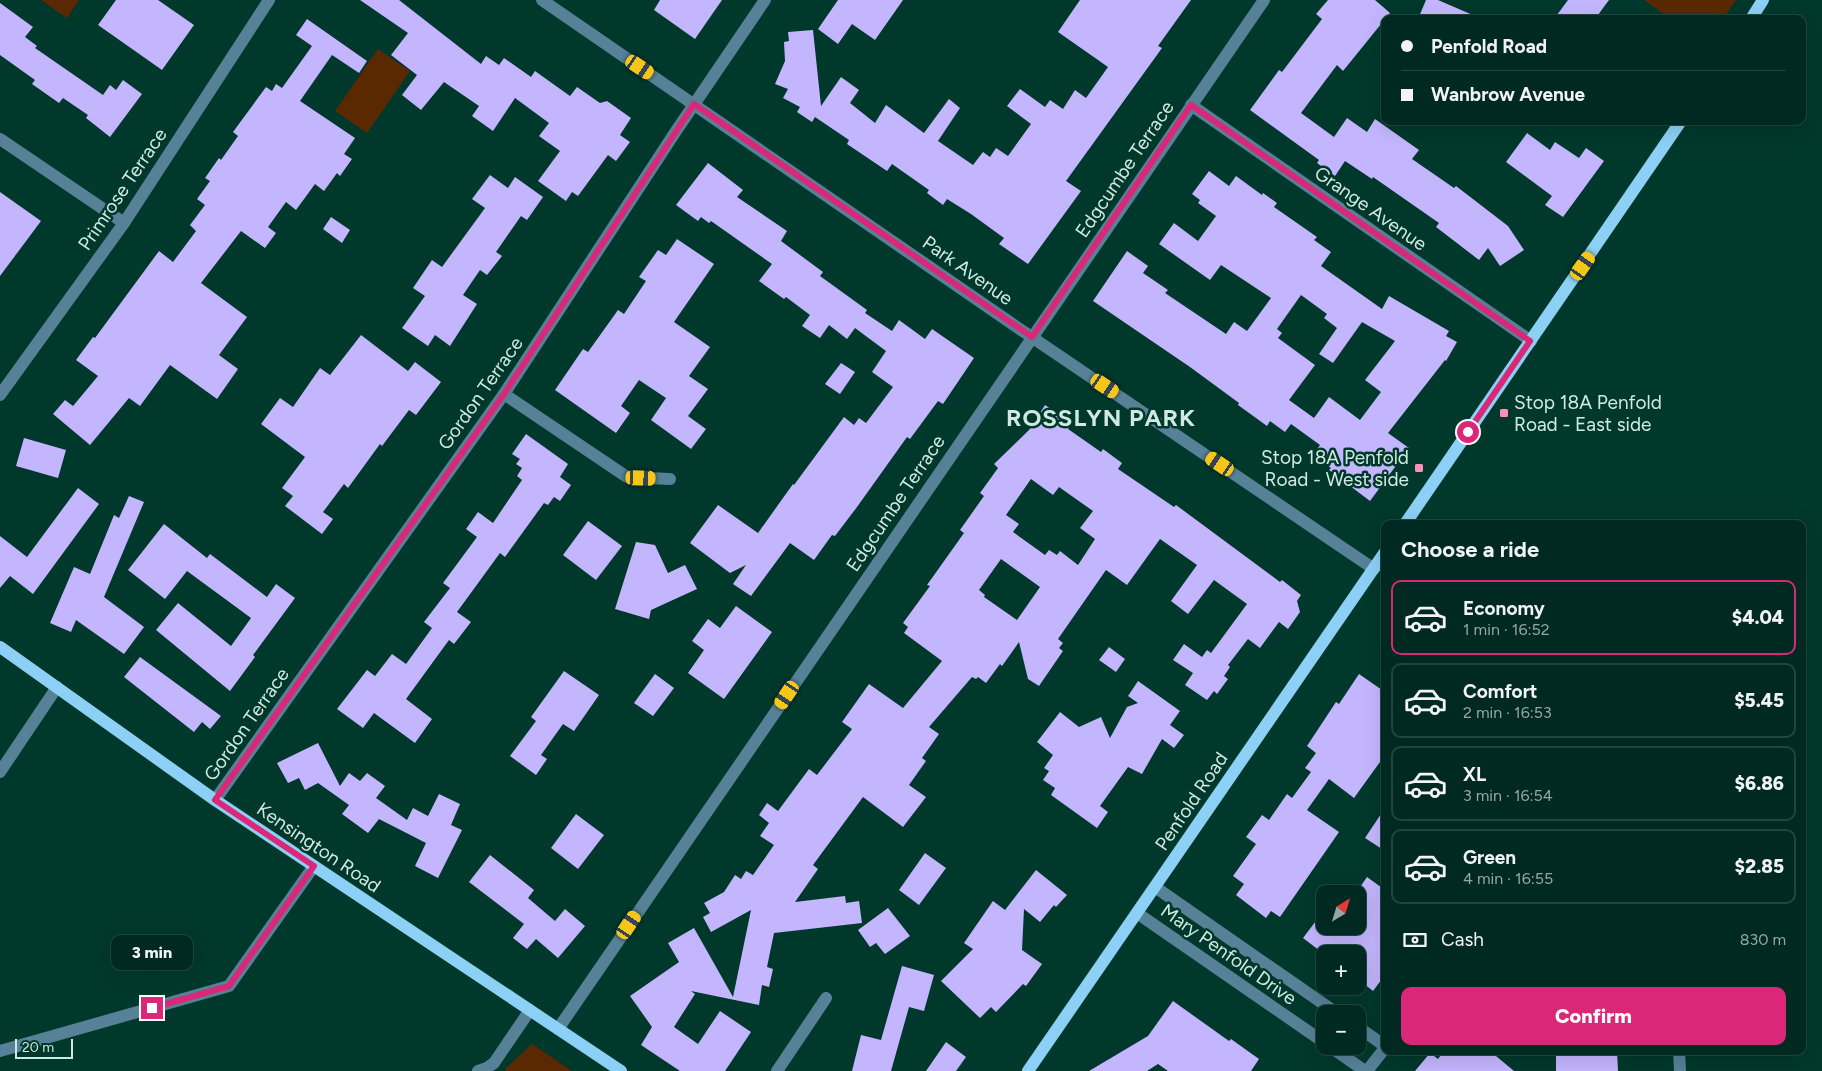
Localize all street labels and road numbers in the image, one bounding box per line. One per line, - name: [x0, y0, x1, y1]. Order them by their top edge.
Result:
- street label: Edgcumbe Terrace: [1070, 97, 1179, 242]
- street label: Primrose Terrace: [73, 124, 172, 255]
- street label: Grange Avenue: [1310, 161, 1431, 256]
- street label: Park Avenue: [918, 231, 1017, 310]
- street label: Gordon Terrace: [433, 333, 528, 454]
- street label: Edgcumbe Terrace: [841, 431, 950, 576]
- street label: Gordon Terrace: [199, 664, 294, 785]
- street label: Penfold Road: [1150, 748, 1233, 855]
- street label: Kensington Road: [252, 797, 385, 897]
- street label: Mary Penfold Drive: [1156, 899, 1301, 1010]

